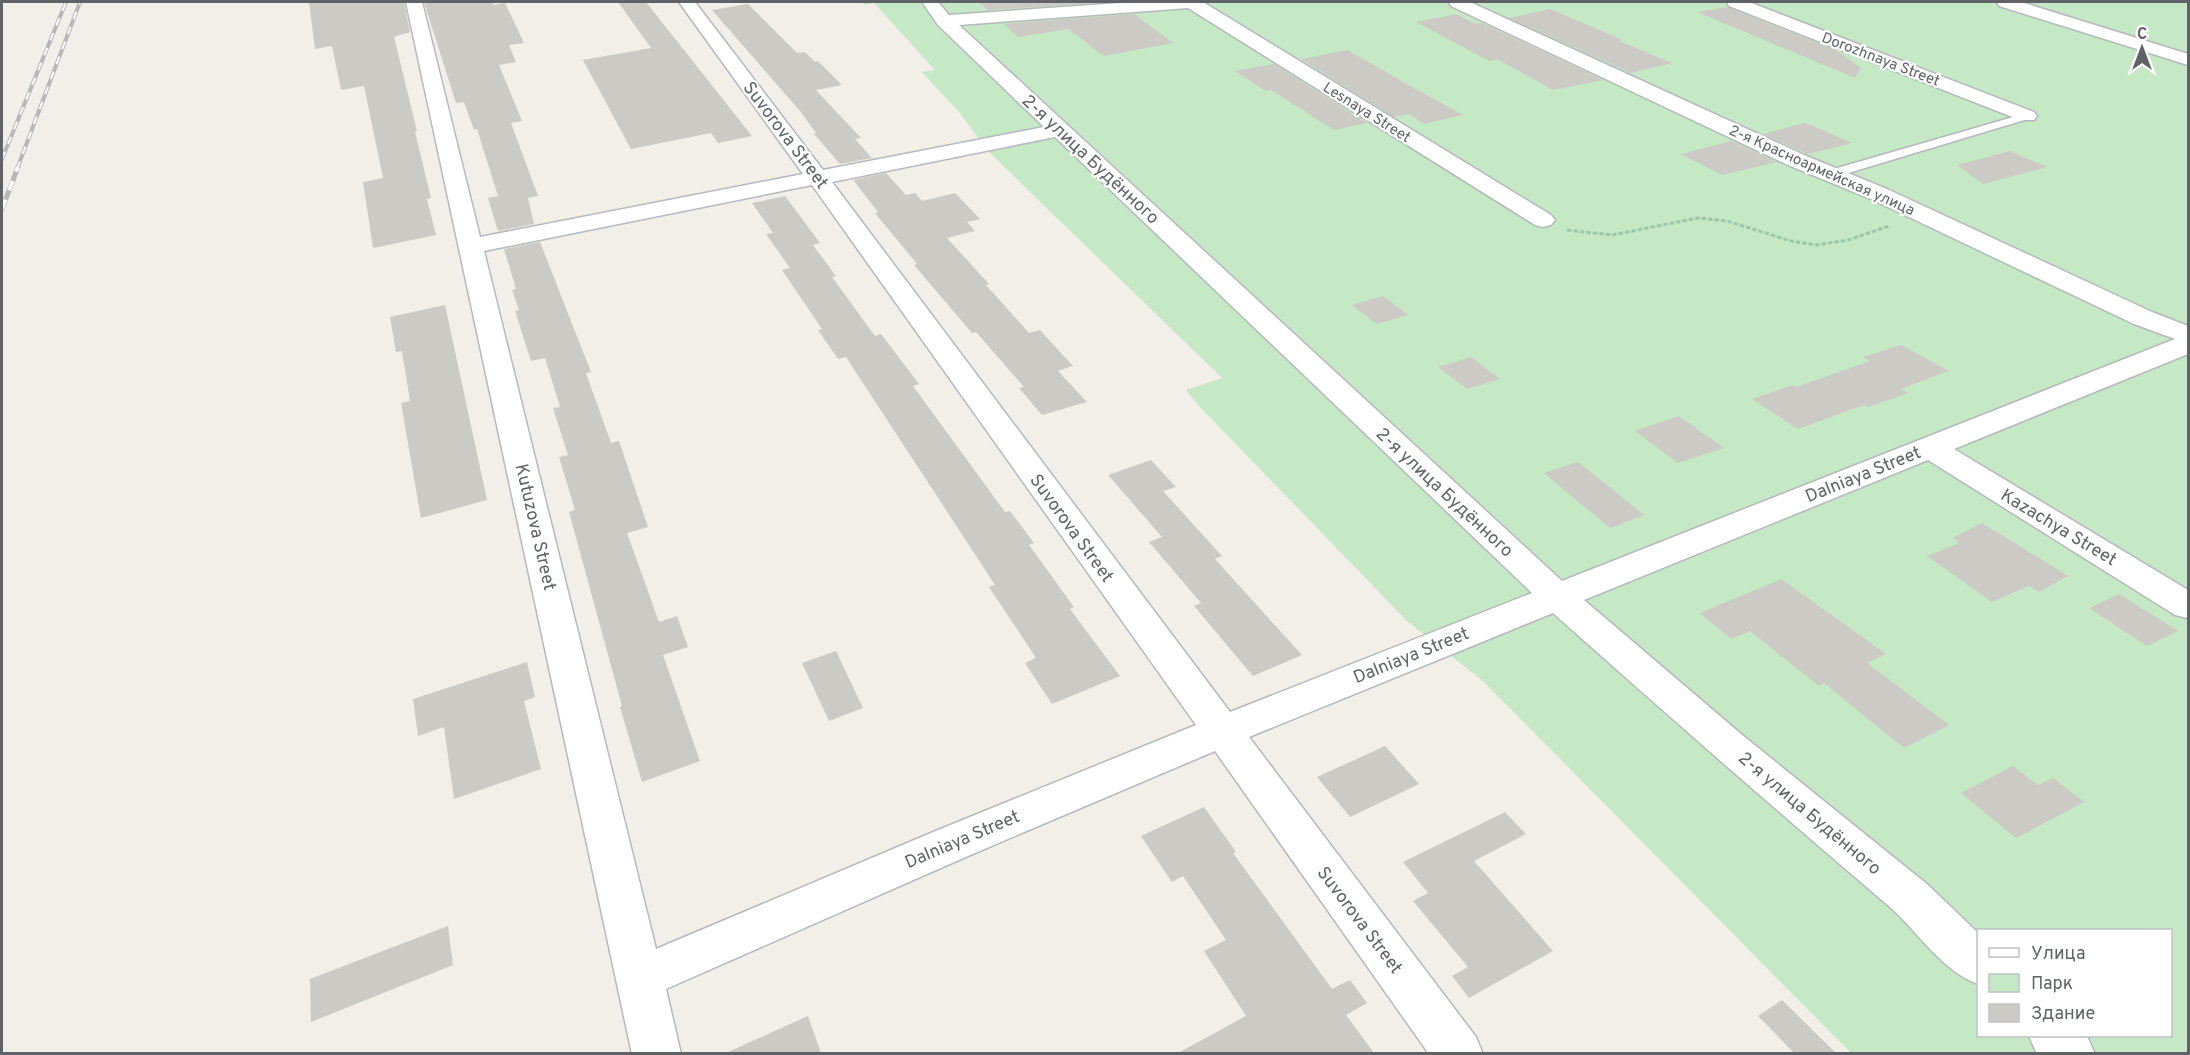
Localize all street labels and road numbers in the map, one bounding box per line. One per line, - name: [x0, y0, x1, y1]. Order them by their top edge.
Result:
- street label: Dorozhnaya Street: [1819, 29, 1942, 92]
- street label: Suvorova Street: [737, 78, 833, 194]
- street label: Lesnaya Street: [1319, 79, 1414, 148]
- street label: 2-я улица Будённого: [1016, 90, 1164, 230]
- street label: 2-я Красноармейская улица: [1726, 122, 1917, 221]
- street label: 2-я улица Будённого: [1370, 423, 1518, 563]
- street label: Dalniaya Street: [1802, 442, 1925, 509]
- street label: Kutuzova Street: [509, 462, 560, 593]
- street label: Suvorova Street: [1024, 470, 1118, 588]
- street label: Kazachya Street: [1996, 485, 2120, 572]
- street label: Dalniaya Street: [1350, 623, 1473, 690]
- street label: 2-я улица Будённого: [1733, 747, 1885, 881]
- street label: Dalniaya Street: [902, 806, 1024, 875]
- street label: Suvorova Street: [1311, 863, 1407, 979]

